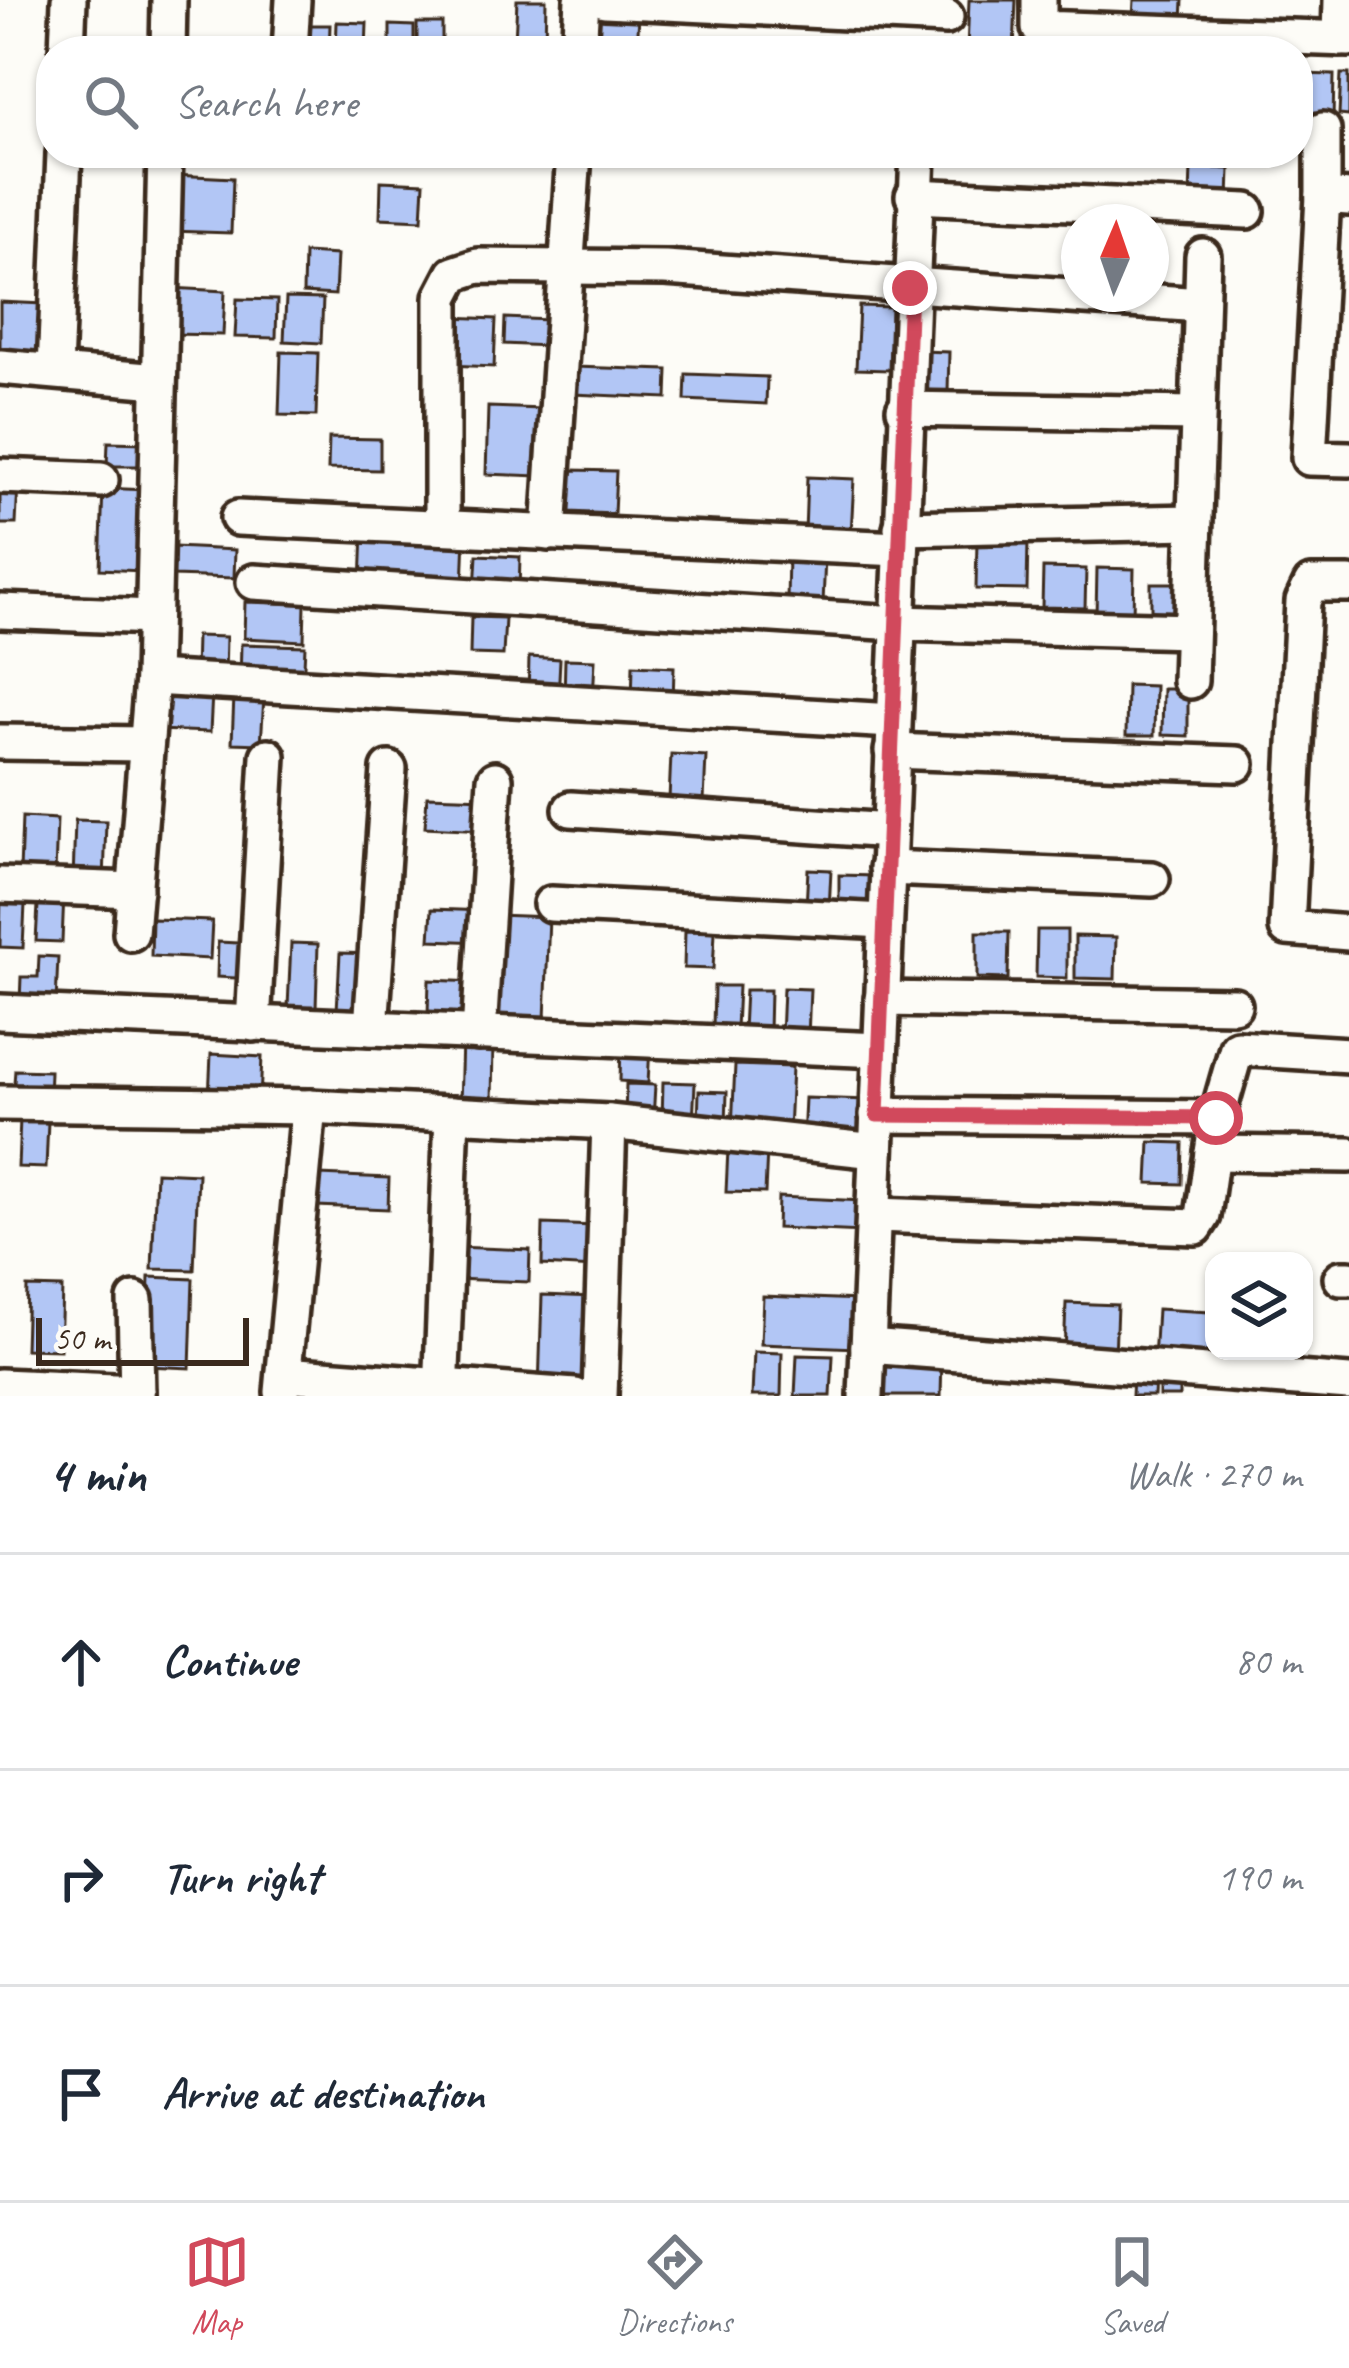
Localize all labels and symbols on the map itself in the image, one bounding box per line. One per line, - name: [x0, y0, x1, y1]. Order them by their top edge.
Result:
- north arrow: [1061, 204, 1169, 312]
- route end: [883, 261, 937, 315]
- route start: [1189, 1091, 1243, 1145]
- scale bar: [36, 1312, 249, 1365]

